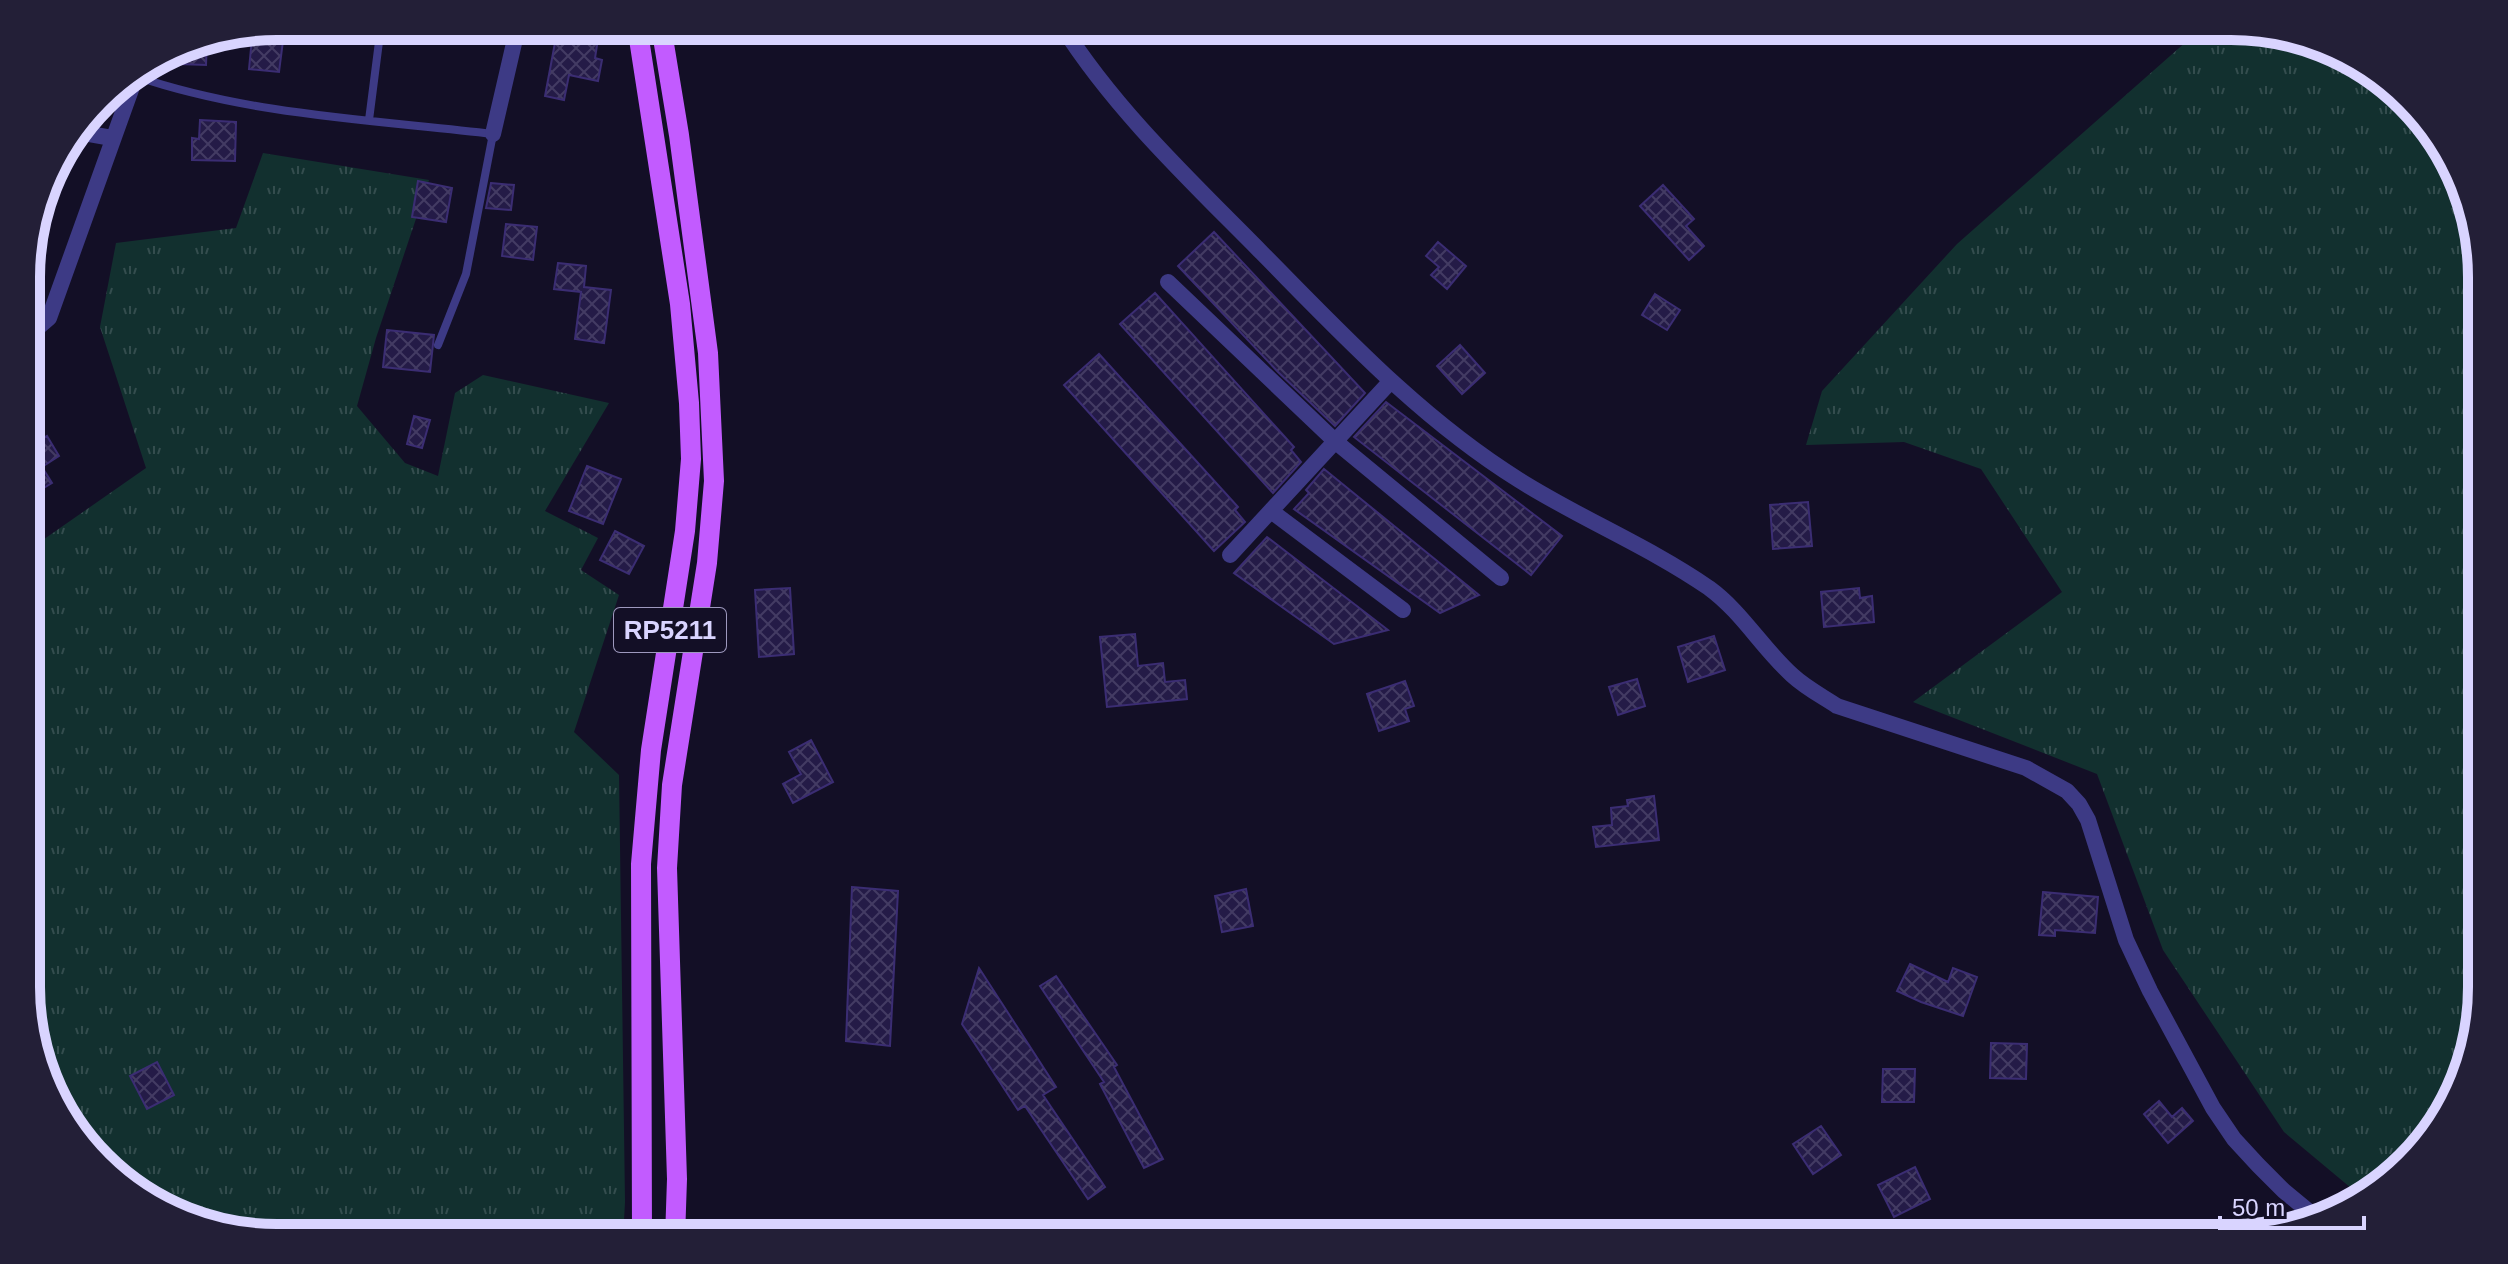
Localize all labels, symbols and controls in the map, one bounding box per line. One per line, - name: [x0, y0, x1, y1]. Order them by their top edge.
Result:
- road number: RP5211: [614, 608, 726, 652]
- scale bar: [2220, 1180, 2364, 1230]
- text: 50 m: [2232, 1194, 2285, 1221]

